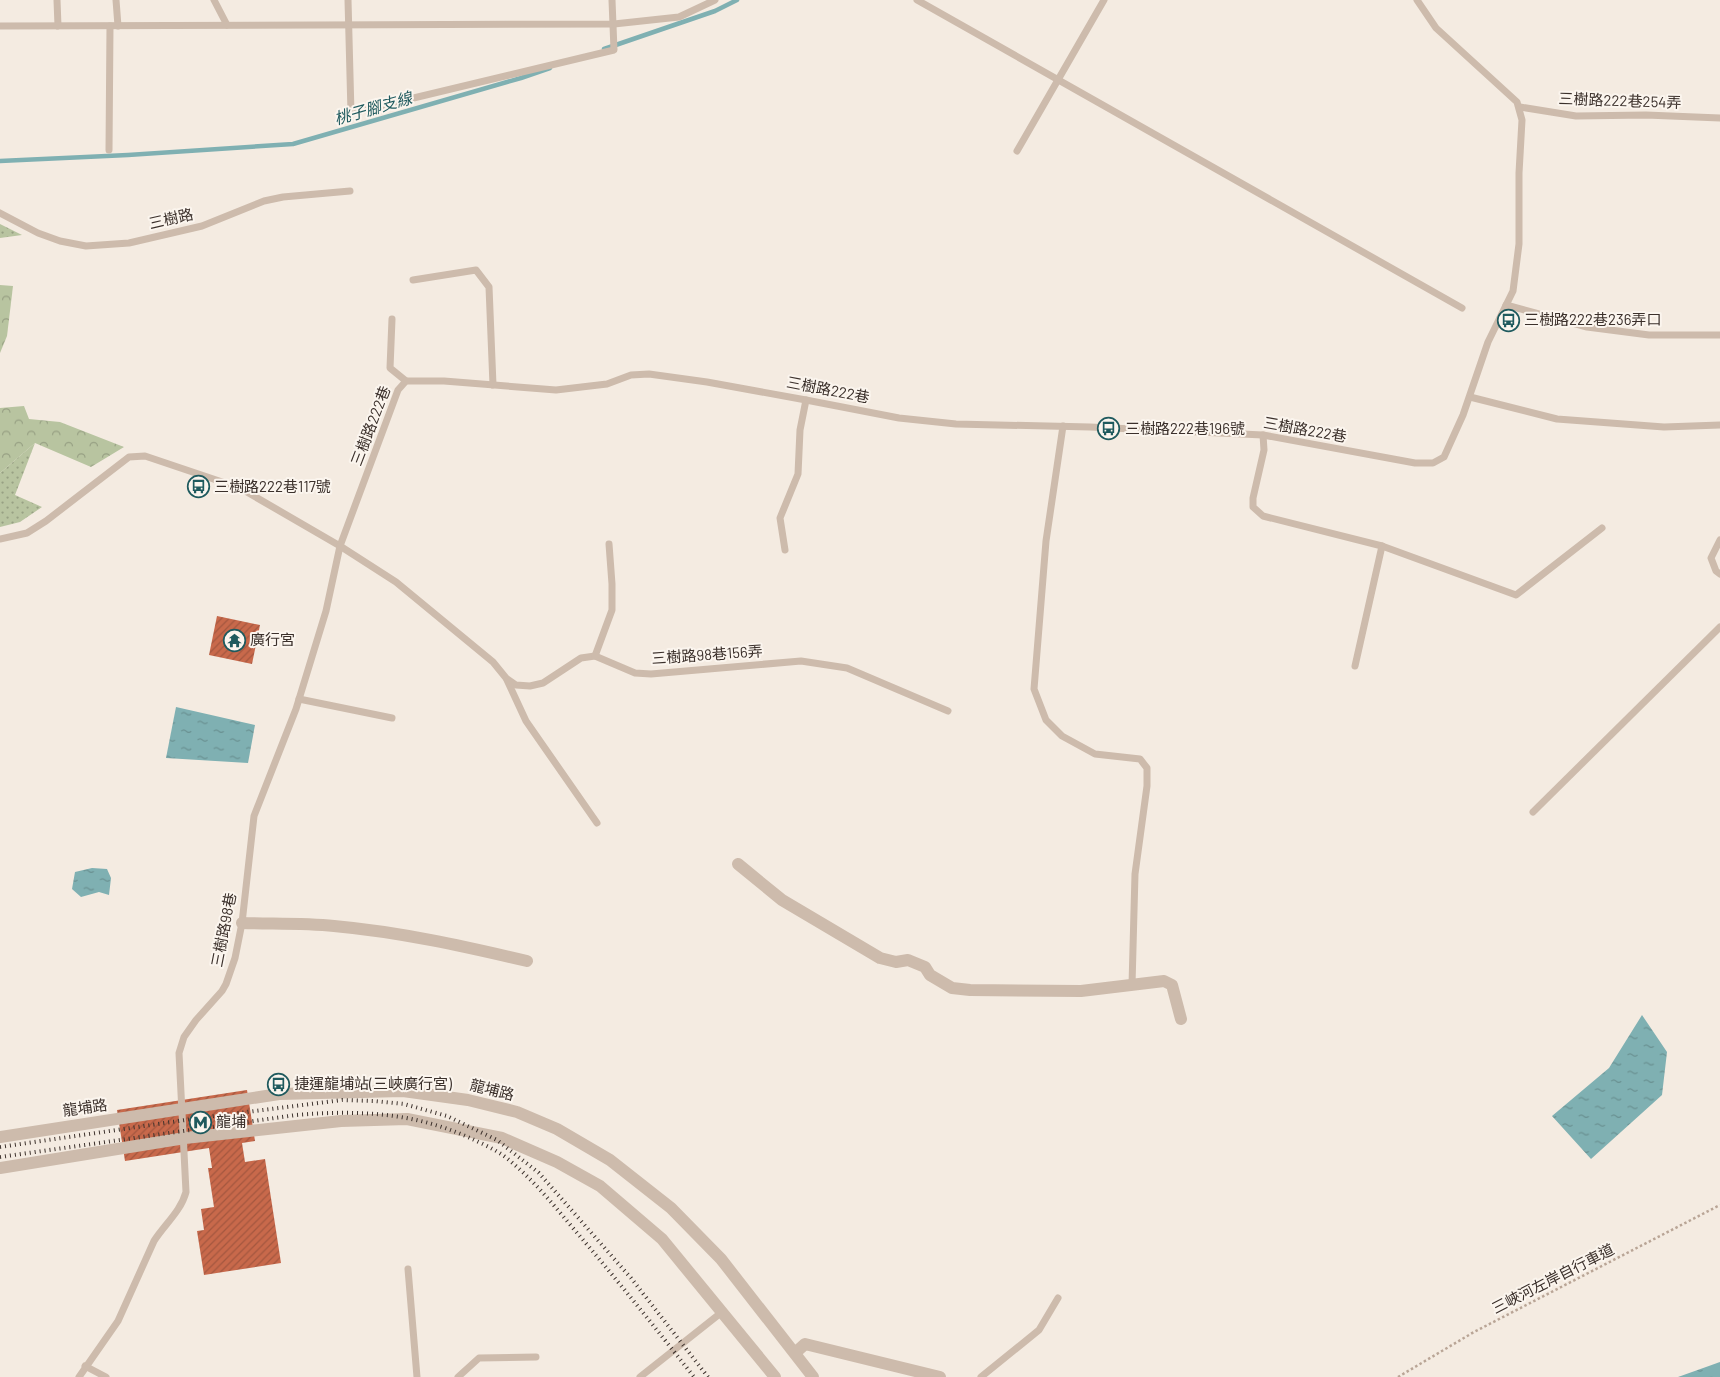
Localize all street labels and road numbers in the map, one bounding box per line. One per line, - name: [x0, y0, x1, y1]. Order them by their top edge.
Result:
- street label: 三樹路222巷254弄: [1558, 89, 1682, 111]
- street label: 三樹路: [147, 204, 195, 232]
- street label: 三樹路222巷: [785, 372, 871, 406]
- street label: 三樹路222巷: [347, 383, 394, 468]
- street label: 三樹路222巷: [1262, 413, 1348, 445]
- street label: 三樹路98巷156弄: [651, 641, 763, 667]
- street label: 三樹路98巷: [207, 891, 239, 969]
- street label: 龍埔路: [468, 1075, 516, 1103]
- street label: 龍埔路: [61, 1095, 108, 1119]
- street label: 三峽河左岸自行車道: [1488, 1239, 1617, 1317]

